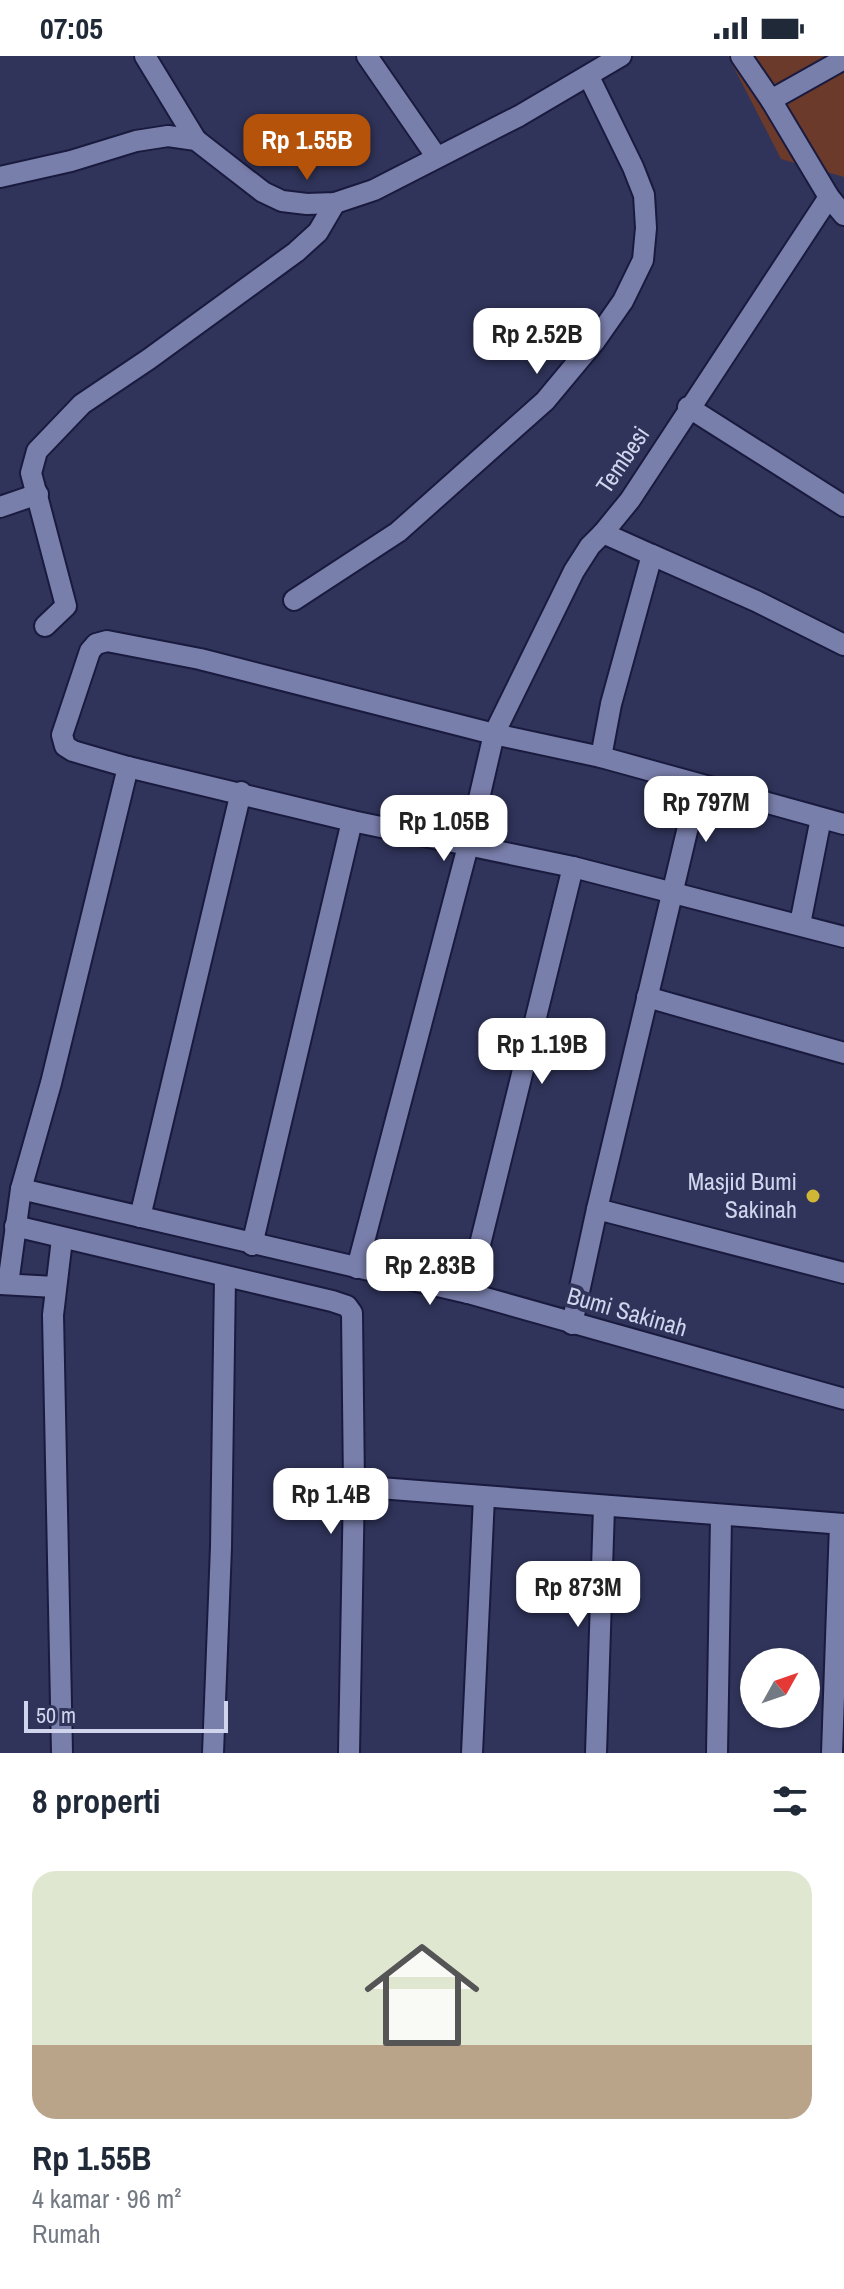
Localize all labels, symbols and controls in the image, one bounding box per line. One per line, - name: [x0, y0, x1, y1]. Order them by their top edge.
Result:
- text: 07:05: [40, 8, 103, 48]
- pin: Rp 1.55B: [224, 114, 390, 182]
- text: Rp 1.55B: [261, 122, 353, 157]
- pin: Rp 2.52B: [454, 308, 620, 376]
- text: Rp 2.52B: [491, 316, 583, 351]
- street label: Tembesi: [588, 420, 656, 499]
- pin: Rp 797M: [632, 776, 780, 844]
- text: Rp 797M: [662, 784, 750, 819]
- pin: Rp 1.05B: [361, 795, 527, 863]
- text: Rp 1.05B: [398, 803, 490, 838]
- pin: Rp 1.19B: [459, 1018, 625, 1086]
- text: Rp 1.19B: [496, 1026, 588, 1061]
- place label: Masjid Bumi Sakinah: [688, 1165, 797, 1225]
- marker: Masjid Bumi Sakinah: [804, 1187, 822, 1205]
- pin: Rp 2.83B: [347, 1239, 513, 1307]
- text: Rp 2.83B: [384, 1247, 476, 1282]
- street label: Bumi Sakinah: [563, 1279, 691, 1343]
- pin: Rp 1.4B: [257, 1468, 405, 1536]
- text: Rp 1.4B: [291, 1476, 371, 1511]
- pin: Rp 873M: [504, 1561, 652, 1629]
- text: Rp 873M: [534, 1569, 622, 1604]
- north arrow: [740, 1648, 820, 1728]
- map controls: [740, 1648, 820, 1728]
- scale bar: [24, 1697, 228, 1733]
- text: 50 m: [36, 1700, 76, 1730]
- text: 8 properti: [32, 1778, 161, 1824]
- icon: filters: [768, 1779, 812, 1823]
- icon: home: [350, 1923, 494, 2067]
- text: Rp 1.55B: [32, 2135, 151, 2181]
- text: 4 kamar · 96 m²: [32, 2181, 181, 2216]
- text: Rumah: [32, 2216, 101, 2251]

